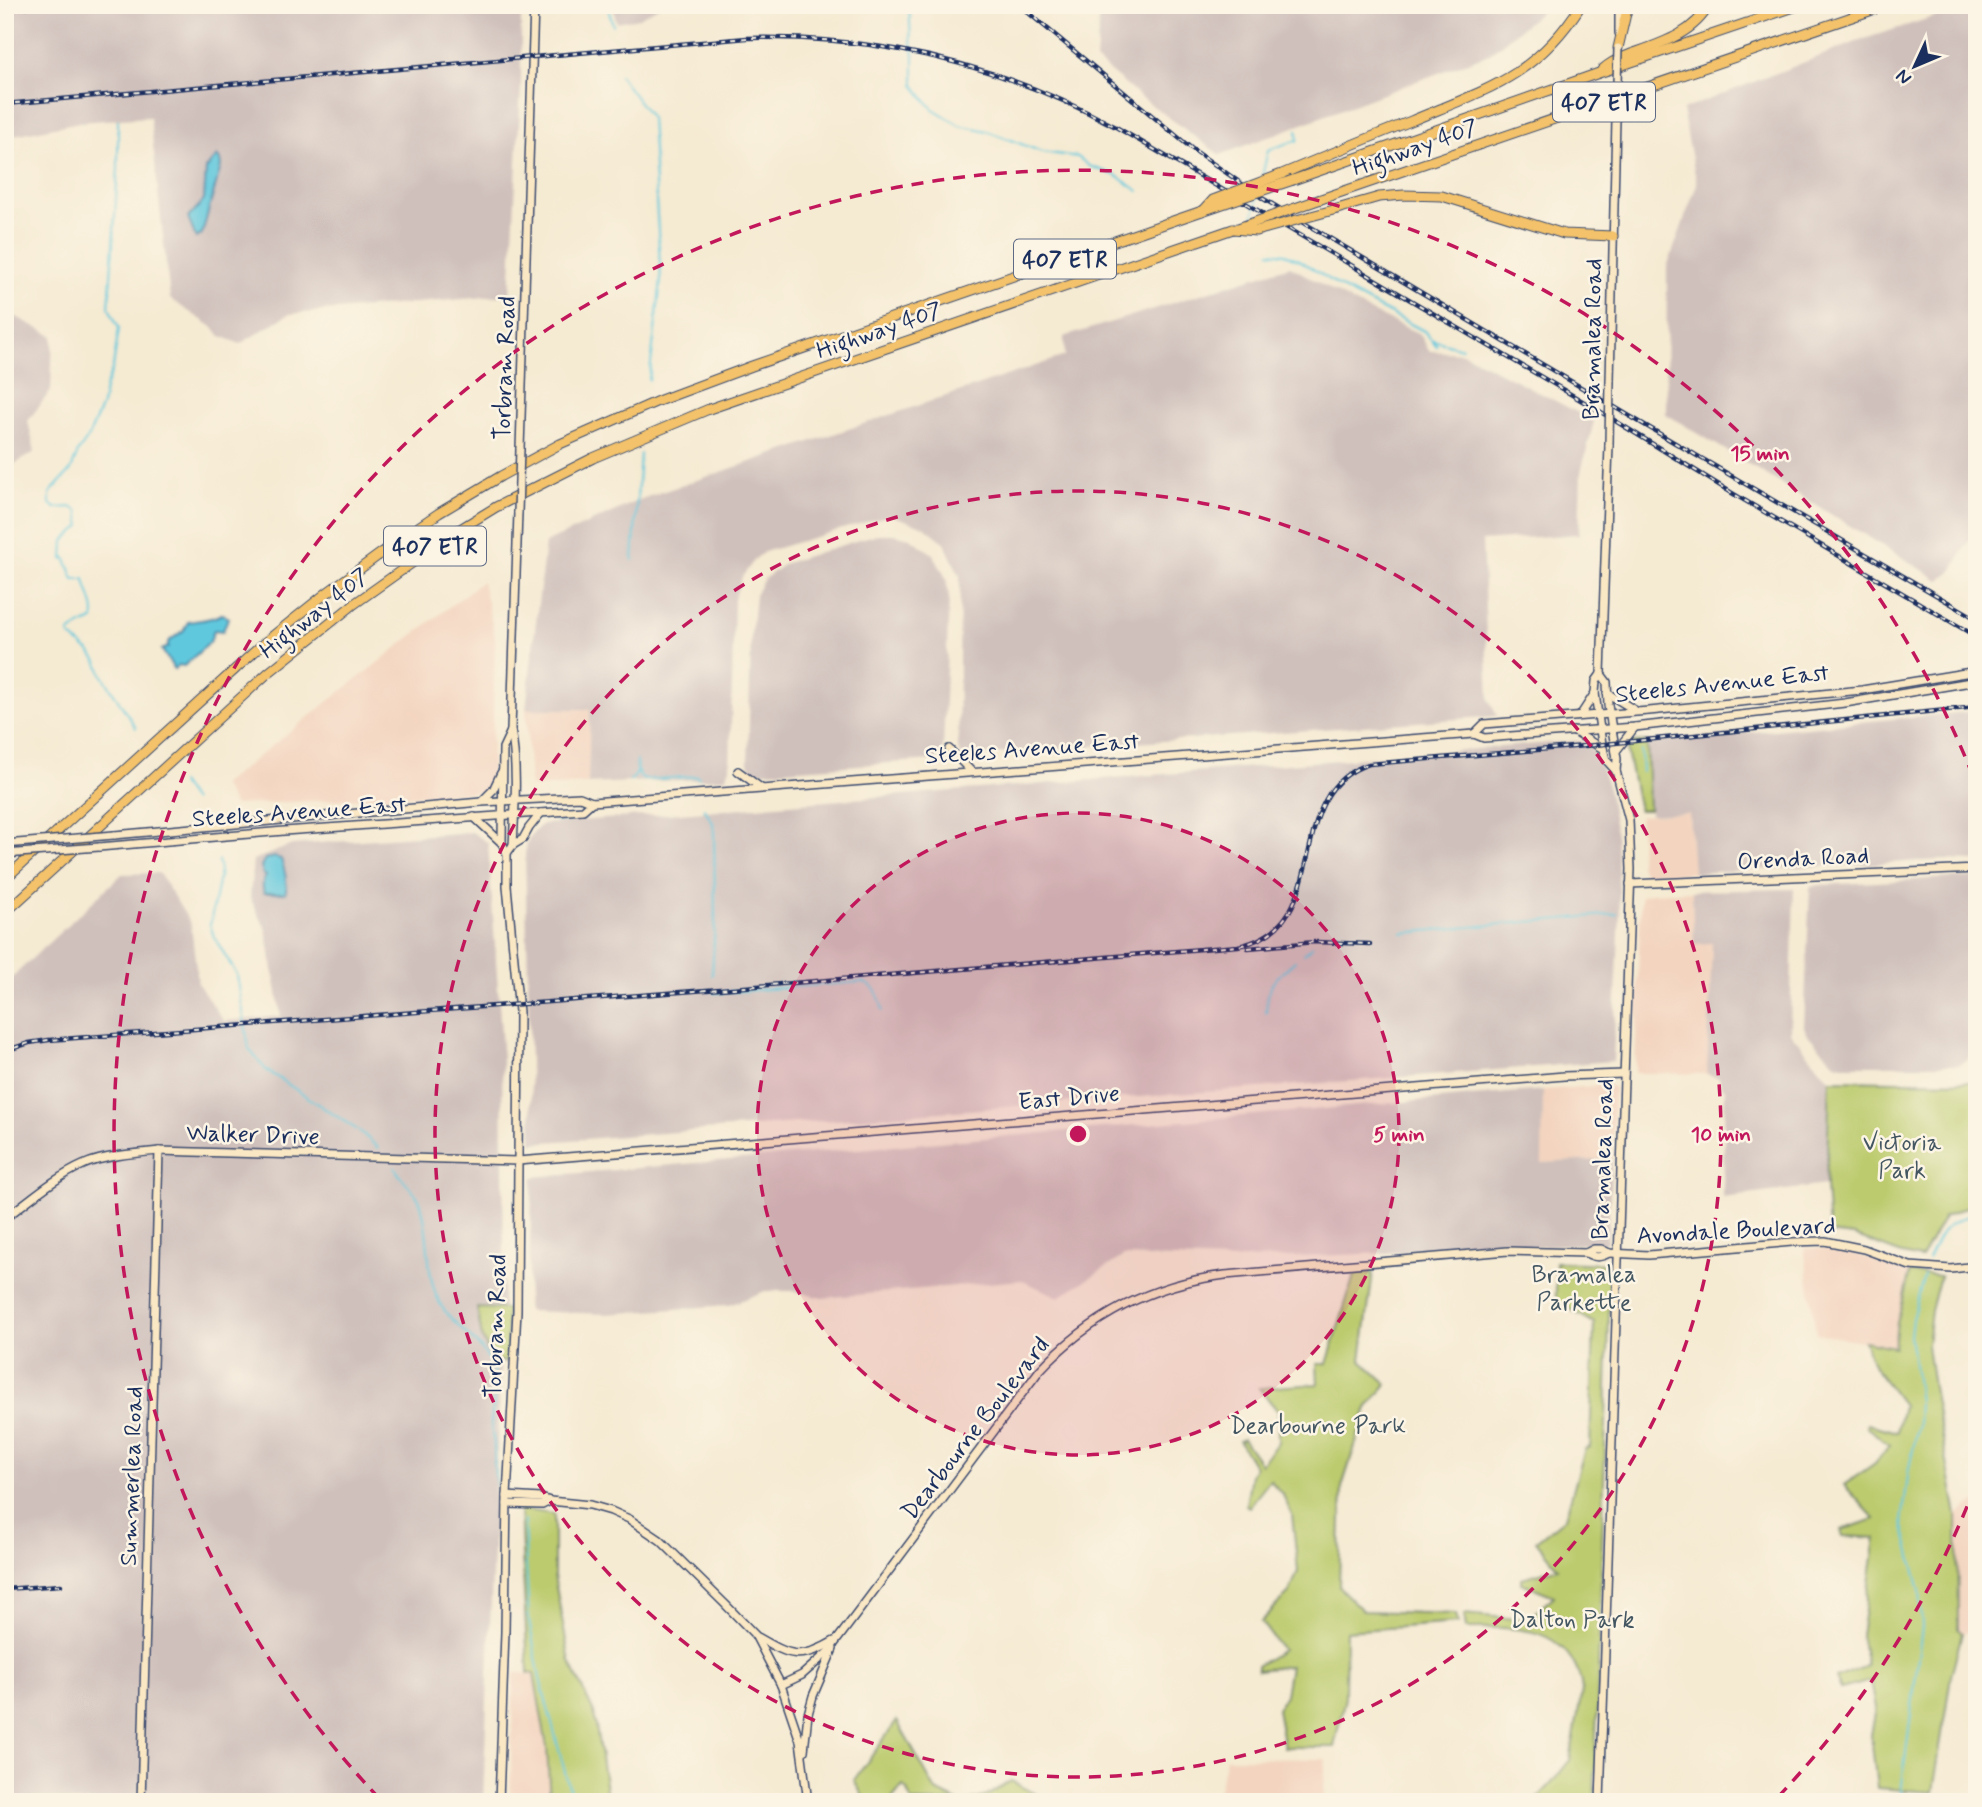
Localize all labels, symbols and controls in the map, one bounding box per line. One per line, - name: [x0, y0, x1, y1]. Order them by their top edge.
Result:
- north arrow: [1881, 32, 1951, 102]
- text: N: [1890, 64, 1917, 90]
- road number: 407 ETR: [1553, 82, 1655, 122]
- street label: Highway 407: [1348, 112, 1484, 187]
- road number: 407 ETR: [1014, 240, 1116, 278]
- street label: Bramalea Road: [1577, 258, 1610, 420]
- street label: Torbram Road: [487, 295, 524, 441]
- street label: Highway 407: [812, 295, 948, 370]
- text: 15 min: [1730, 440, 1790, 468]
- road number: 407 ETR: [384, 526, 486, 566]
- street label: Highway 407: [254, 562, 378, 669]
- street label: Steeles Avenue East: [1614, 658, 1831, 711]
- street label: Steeles Avenue East: [924, 727, 1141, 772]
- street label: Steeles Avenue East: [191, 790, 408, 835]
- street label: Orenda Road: [1736, 841, 1870, 878]
- street label: Bramalea Road: [1585, 1078, 1622, 1240]
- street label: East Drive: [1017, 1079, 1121, 1118]
- street label: Walker Drive: [186, 1118, 320, 1153]
- text: 5 min: [1373, 1121, 1425, 1149]
- text: 10 min: [1691, 1121, 1751, 1149]
- centre of rings: [1066, 1122, 1090, 1146]
- park label: Victoria Park: [1863, 1128, 1942, 1187]
- street label: Avondale Boulevard: [1636, 1211, 1836, 1252]
- street label: Torbram Road: [478, 1253, 515, 1399]
- park label: Bramalea Parkette: [1532, 1260, 1636, 1319]
- street label: Dearbourne Boulevard: [895, 1331, 1057, 1527]
- street label: Summerlea Road: [114, 1386, 151, 1567]
- park label: Dearbourne Park: [1230, 1411, 1406, 1442]
- park label: Dalton Park: [1509, 1605, 1635, 1636]

